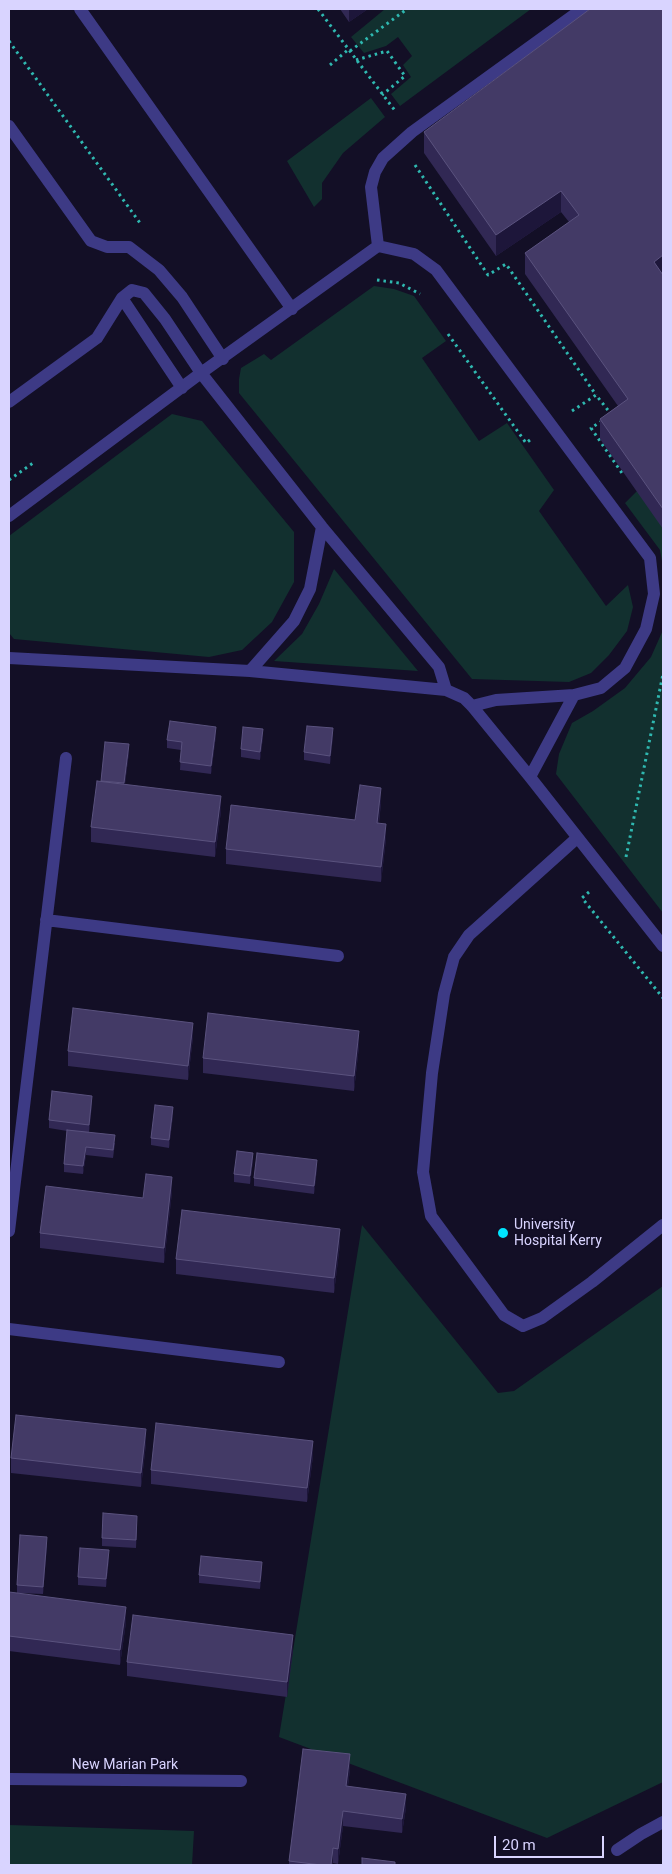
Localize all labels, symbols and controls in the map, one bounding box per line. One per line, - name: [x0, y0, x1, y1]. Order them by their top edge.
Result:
- place label: University Hospital Kerry: [514, 1217, 602, 1250]
- marker: University Hospital Kerry: [496, 1226, 510, 1240]
- street label: New Marian Park: [72, 1757, 178, 1773]
- scale bar: [497, 1826, 607, 1858]
- text: 20 m: [502, 1836, 536, 1854]

